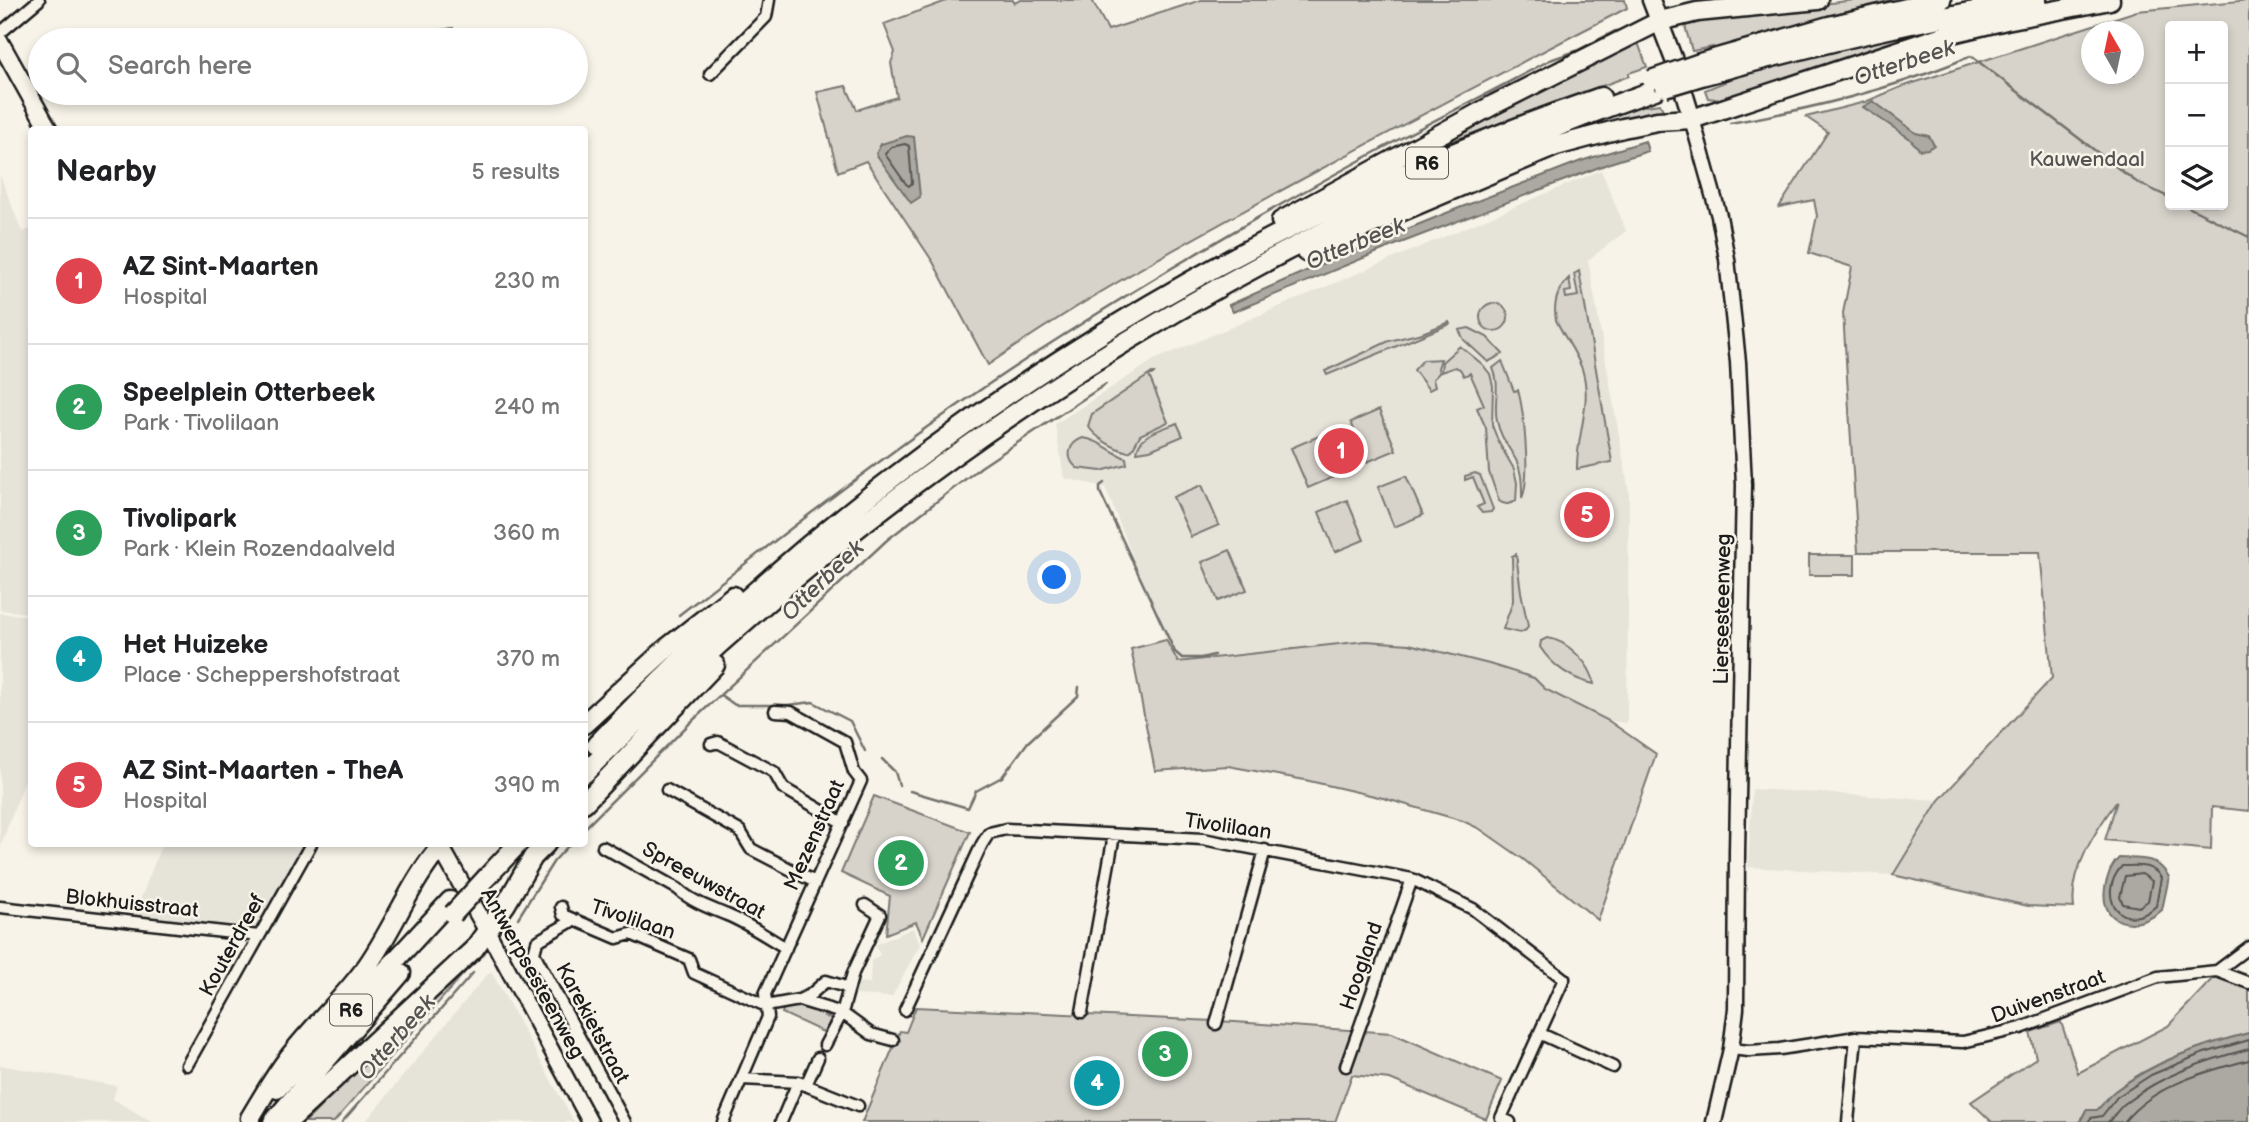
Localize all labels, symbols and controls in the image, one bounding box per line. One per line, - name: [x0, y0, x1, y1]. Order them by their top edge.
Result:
- north arrow: [2081, 21, 2144, 84]
- map controls: [2165, 21, 2228, 210]
- button: +: [2165, 21, 2228, 84]
- search box: [28, 28, 588, 105]
- water label: Otterbeek: [1850, 33, 1959, 92]
- icon: search: [52, 48, 90, 86]
- text: Search here: [108, 51, 252, 82]
- button: −: [2165, 84, 2228, 147]
- park label: Kauwendaal: [2029, 147, 2145, 172]
- button: layers: [2165, 147, 2228, 210]
- road number: R6: [1406, 148, 1448, 178]
- text: Nearby: [56, 154, 156, 190]
- text: 5 results: [472, 158, 560, 186]
- water label: Otterbeek: [1302, 211, 1410, 276]
- text: AZ Sint-Maarten: [123, 252, 319, 283]
- text: 1: [74, 267, 84, 295]
- text: 230 m: [494, 267, 560, 295]
- text: Hospital: [123, 283, 208, 311]
- text: Speelplein Otterbeek: [123, 378, 375, 409]
- text: 2: [72, 393, 86, 421]
- text: 240 m: [494, 393, 560, 421]
- text: Park · Tivolilaan: [123, 409, 279, 437]
- pin: 1: [1318, 425, 1364, 477]
- pin: 5: [1564, 489, 1610, 541]
- text: Tivolipark: [123, 504, 237, 535]
- text: 3: [72, 519, 86, 547]
- text: 360 m: [493, 519, 560, 547]
- street label: Liersesteenweg: [1709, 533, 1736, 685]
- water label: Otterbeek: [775, 534, 870, 627]
- text: Park · Klein Rozendaalveld: [123, 535, 396, 563]
- your location: [1037, 560, 1071, 594]
- text: Het Huizeke: [123, 630, 268, 661]
- text: 4: [72, 645, 86, 673]
- text: 370 m: [496, 645, 560, 673]
- text: Place · Scheppershofstraat: [123, 661, 400, 689]
- text: AZ Sint-Maarten - TheA: [123, 756, 403, 787]
- text: 5: [72, 771, 86, 799]
- text: 390 m: [494, 771, 560, 799]
- street label: Mezenstraat: [779, 775, 850, 895]
- text: Hospital: [123, 787, 208, 815]
- street label: Tivolilaan: [1183, 808, 1273, 845]
- street label: Spreeuwstraat: [638, 836, 770, 925]
- pin: 2: [878, 837, 924, 889]
- street label: Antwerpsesteenweg: [475, 883, 590, 1063]
- street label: Blokhuisstraat: [64, 884, 200, 923]
- street label: Kouterdreef: [194, 889, 271, 1001]
- street label: Tivolilaan: [587, 894, 678, 945]
- street label: Hoogland: [1335, 919, 1388, 1014]
- street label: Karekietstraat: [550, 959, 635, 1088]
- street label: Duivenstraat: [1988, 964, 2109, 1029]
- water label: Otterbeek: [352, 989, 442, 1086]
- road number: R6: [330, 994, 372, 1026]
- pin: 3: [1142, 1028, 1188, 1080]
- pin: 4: [1074, 1057, 1120, 1109]

